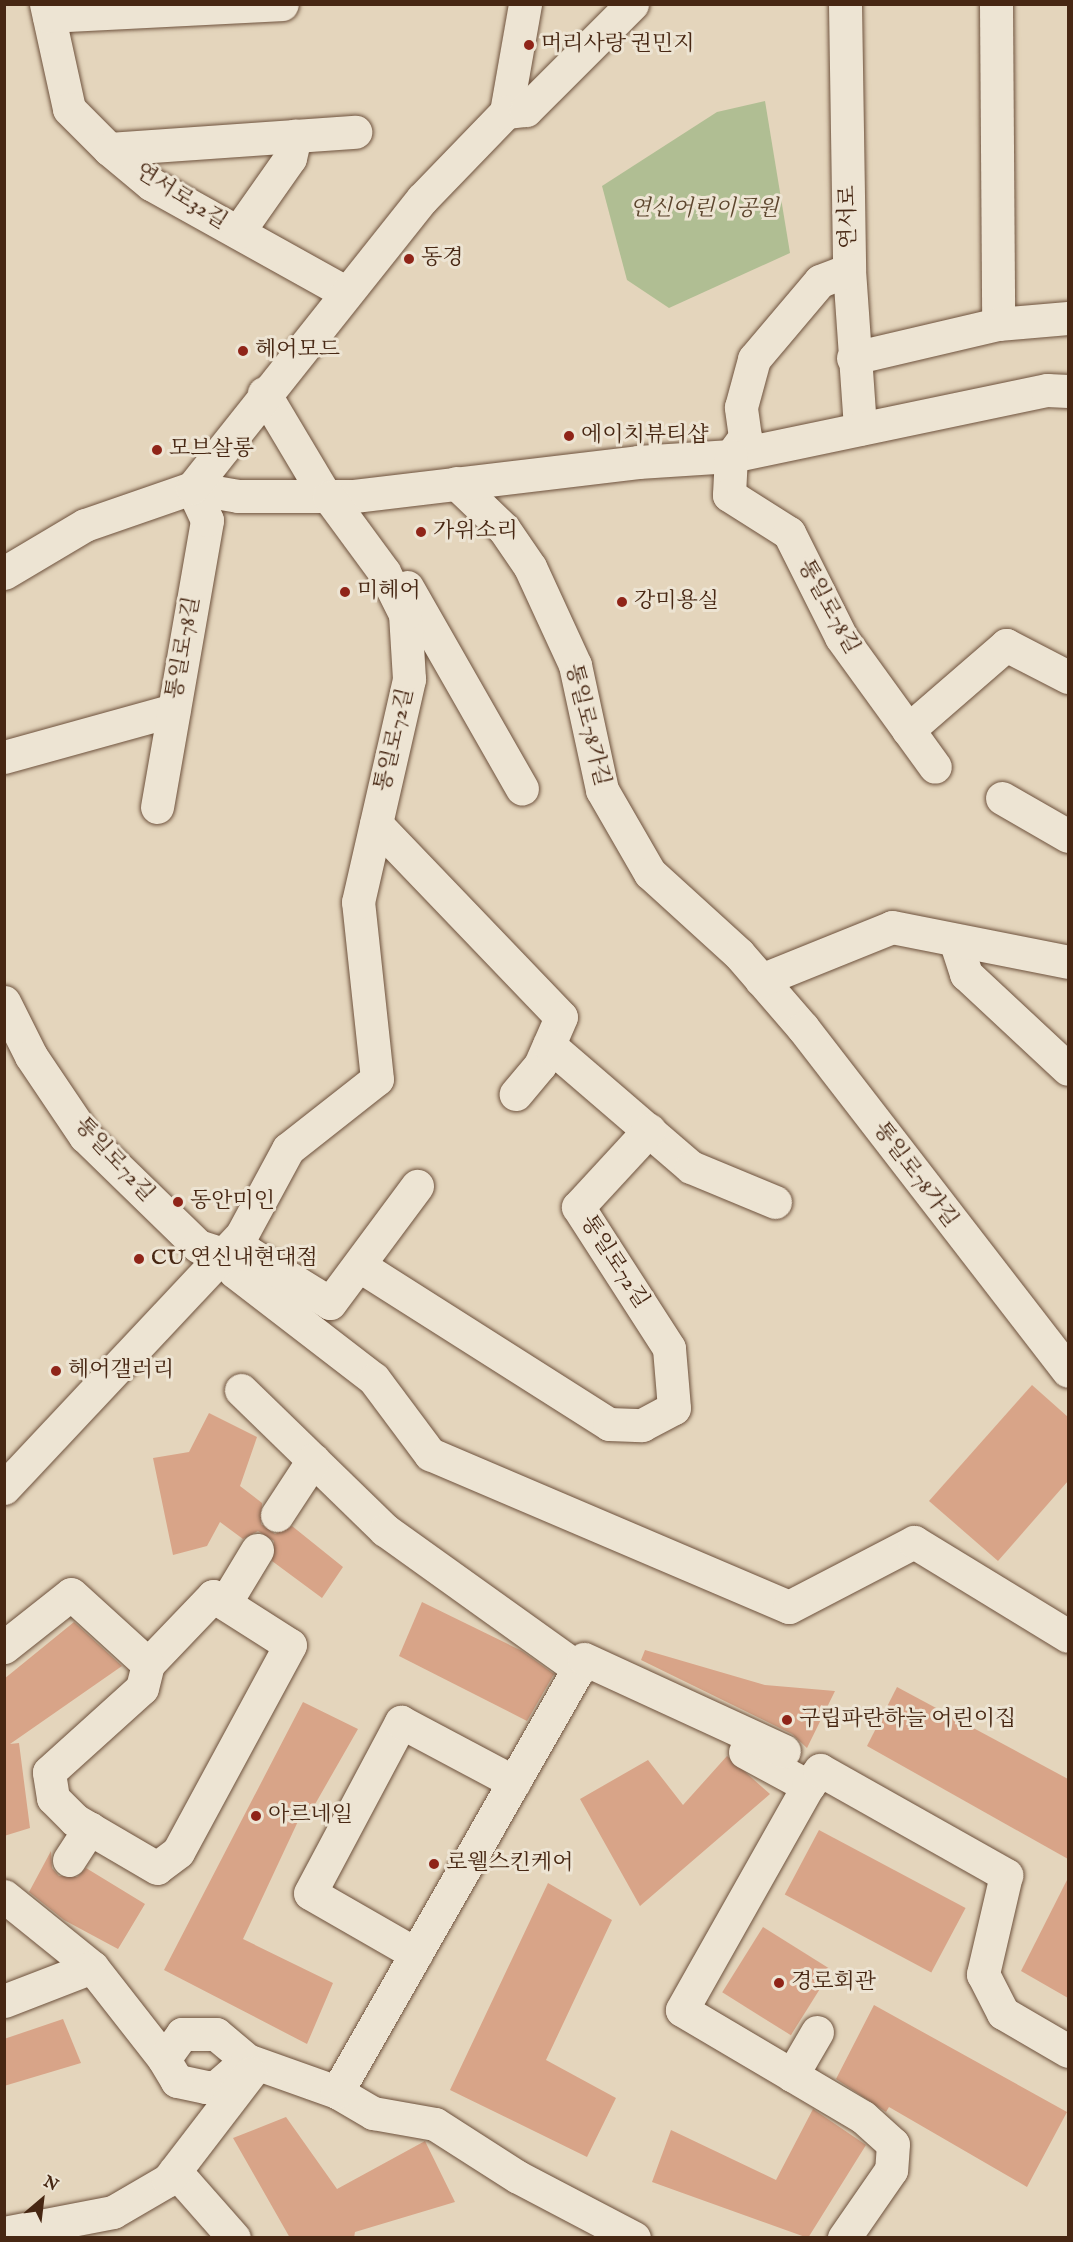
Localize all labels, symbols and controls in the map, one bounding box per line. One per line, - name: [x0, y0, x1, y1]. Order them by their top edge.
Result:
- place label: 머리사랑 권민지: [541, 32, 695, 58]
- marker: 머리사랑 권민지: [522, 38, 536, 52]
- street label: 연서로32길: [130, 158, 232, 236]
- street label: 연서로: [835, 185, 863, 249]
- park label: 연신어린이공원: [630, 197, 778, 223]
- place label: 동경: [421, 246, 464, 272]
- marker: 동경: [402, 252, 416, 266]
- place label: 헤어모드: [255, 338, 340, 364]
- marker: 헤어모드: [236, 344, 250, 358]
- place label: 에이치뷰티샵: [581, 423, 709, 449]
- marker: 에이치뷰티샵: [562, 429, 576, 443]
- place label: 모브살롱: [169, 437, 254, 463]
- marker: 모브살롱: [150, 443, 164, 457]
- place label: 가위소리: [433, 519, 518, 545]
- marker: 가위소리: [414, 525, 428, 539]
- street label: 통일로78길: [791, 555, 865, 659]
- place label: 미헤어: [357, 579, 421, 605]
- marker: 미헤어: [338, 585, 352, 599]
- place label: 강미용실: [634, 589, 719, 615]
- street label: 통일로78길: [162, 595, 206, 701]
- marker: 강미용실: [615, 595, 629, 609]
- street label: 통일로78가길: [559, 661, 615, 789]
- street label: 통일로72길: [370, 686, 420, 794]
- street label: 통일로72길: [68, 1112, 160, 1208]
- street label: 통일로78가길: [867, 1117, 963, 1233]
- place label: 동안미인: [190, 1189, 275, 1215]
- marker: 동안미인: [171, 1195, 185, 1209]
- street label: 통일로72길: [574, 1211, 654, 1313]
- place label: CU 연신내현대점: [151, 1246, 318, 1272]
- marker: CU 연신내현대점: [132, 1252, 146, 1266]
- place label: 헤어갤러리: [68, 1358, 174, 1384]
- marker: 헤어갤러리: [49, 1364, 63, 1378]
- place label: 구립파란하늘 어린이집: [799, 1707, 1016, 1733]
- marker: 구립파란하늘 어린이집: [780, 1713, 794, 1727]
- place label: 아르네일: [268, 1803, 353, 1829]
- marker: 아르네일: [249, 1809, 263, 1823]
- place label: 로웰스킨케어: [446, 1851, 574, 1877]
- marker: 로웰스킨케어: [427, 1857, 441, 1871]
- place label: 경로회관: [791, 1970, 876, 1996]
- marker: 경로회관: [772, 1976, 786, 1990]
- north arrow: [12, 2170, 72, 2230]
- text: N: [40, 2172, 61, 2196]

